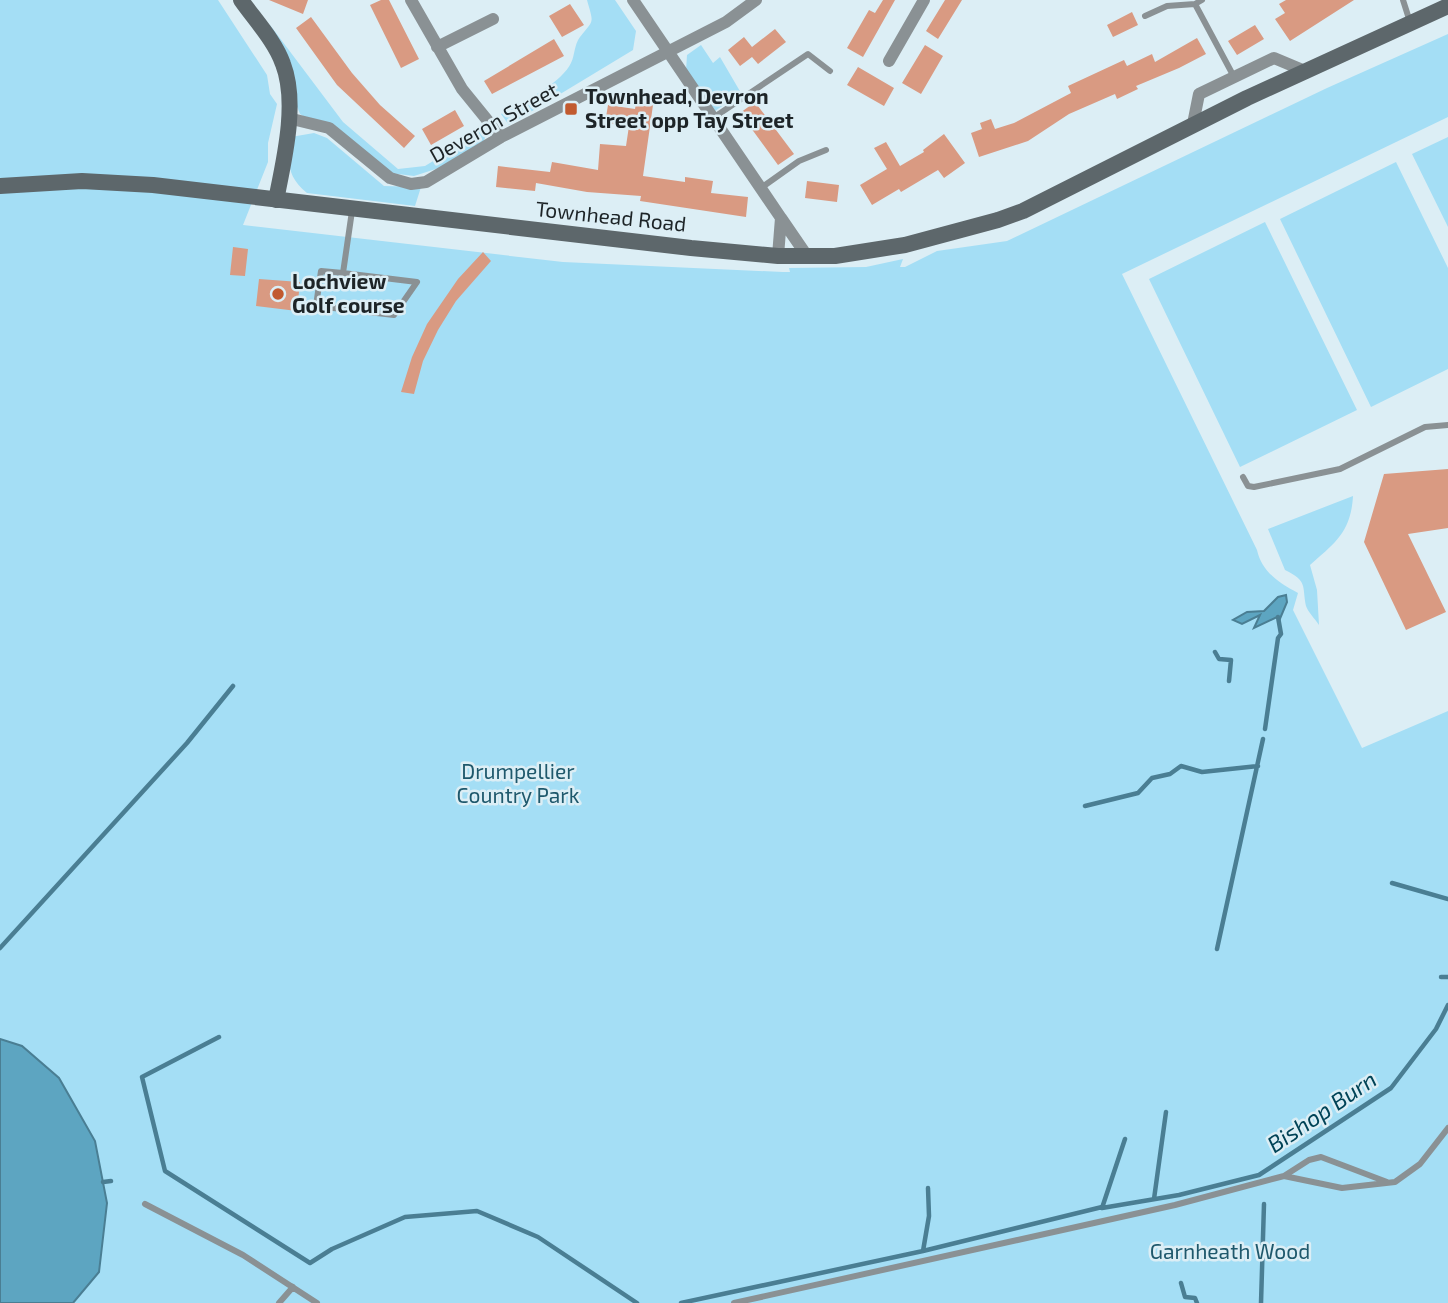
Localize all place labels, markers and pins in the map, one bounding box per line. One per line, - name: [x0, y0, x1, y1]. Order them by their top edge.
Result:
- place label: Townhead, Devron Street opp Tay Street: [585, 83, 794, 133]
- marker: Townhead, Devron Street opp Tay Street: [563, 101, 579, 117]
- place label: Lochview Golf course: [292, 268, 405, 317]
- marker: Lochview Golf course: [270, 286, 286, 302]

